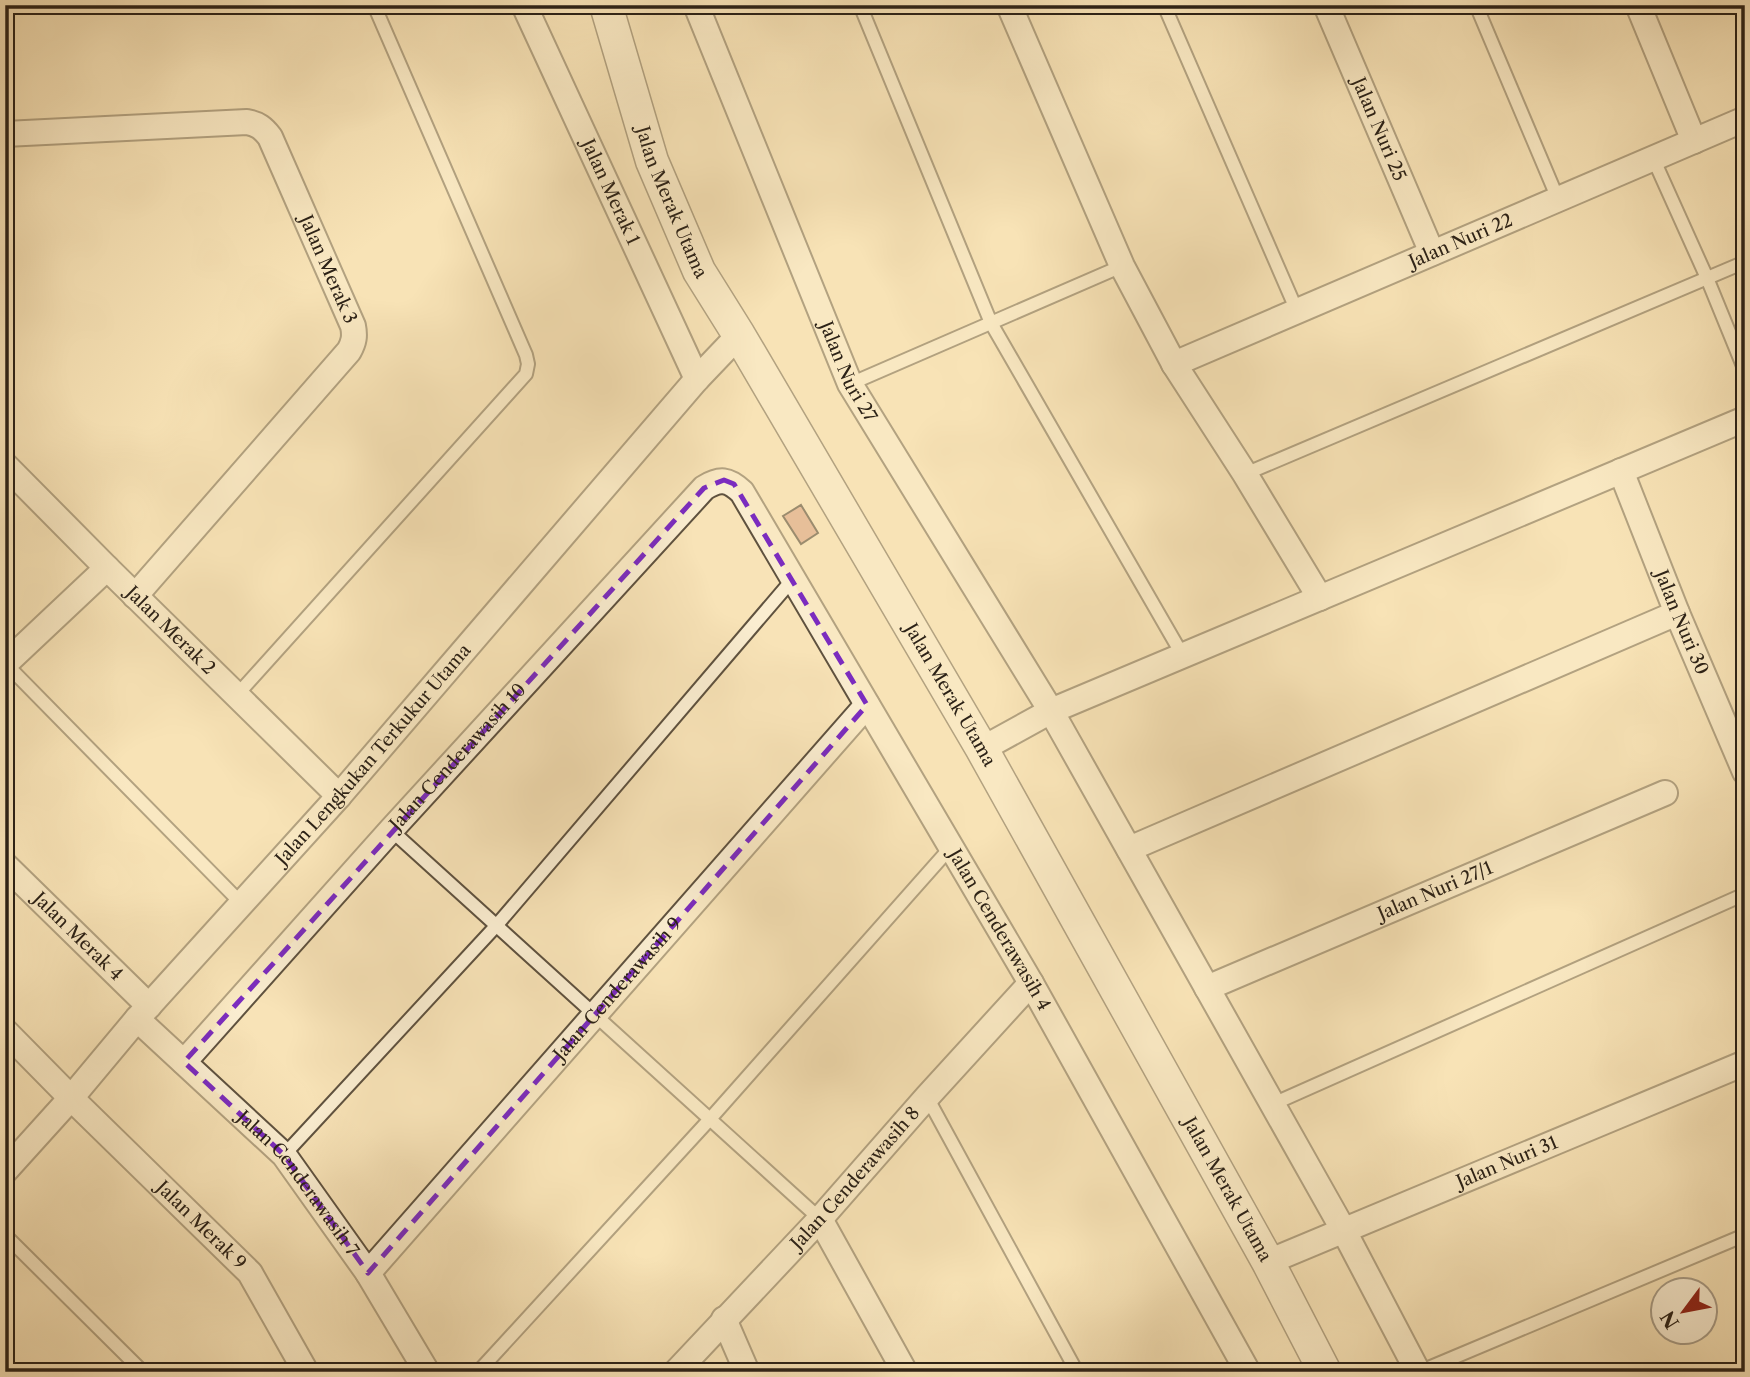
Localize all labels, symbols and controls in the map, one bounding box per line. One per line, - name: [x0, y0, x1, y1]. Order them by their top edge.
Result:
- street label: Jalan Nuri 25: [1346, 71, 1411, 184]
- street label: Jalan Merak Utama: [631, 121, 712, 283]
- street label: Jalan Merak 1: [575, 133, 645, 249]
- street label: Jalan Merak 3: [293, 209, 362, 327]
- street label: Jalan Nuri 22: [1403, 209, 1516, 274]
- street label: Jalan Nuri 27: [814, 315, 882, 426]
- street label: Jalan Nuri 30: [1649, 564, 1713, 678]
- street label: Jalan Merak 2: [119, 580, 220, 679]
- street label: Jalan Merak Utama: [898, 617, 1001, 771]
- street label: Jalan Lengkukan Terkukur Utama: [269, 639, 476, 872]
- street label: Jalan Cenderawasih 10: [383, 679, 531, 837]
- street label: Jalan Cenderawasih 4: [942, 843, 1055, 1014]
- street label: Jalan Nuri 27/1: [1372, 857, 1496, 926]
- street label: Jalan Merak 4: [26, 886, 127, 985]
- street label: Jalan Cenderawasih 9: [547, 913, 686, 1067]
- street label: Jalan Cenderawasih 8: [784, 1102, 924, 1256]
- street label: Jalan Cenderawasih 7: [230, 1104, 364, 1261]
- street label: Jalan Merak Utama: [1177, 1111, 1277, 1266]
- street label: Jalan Nuri 31: [1450, 1131, 1561, 1194]
- street label: Jalan Merak 9: [149, 1174, 251, 1274]
- north arrow: [1648, 1276, 1718, 1346]
- text: N: [1656, 1307, 1684, 1333]

